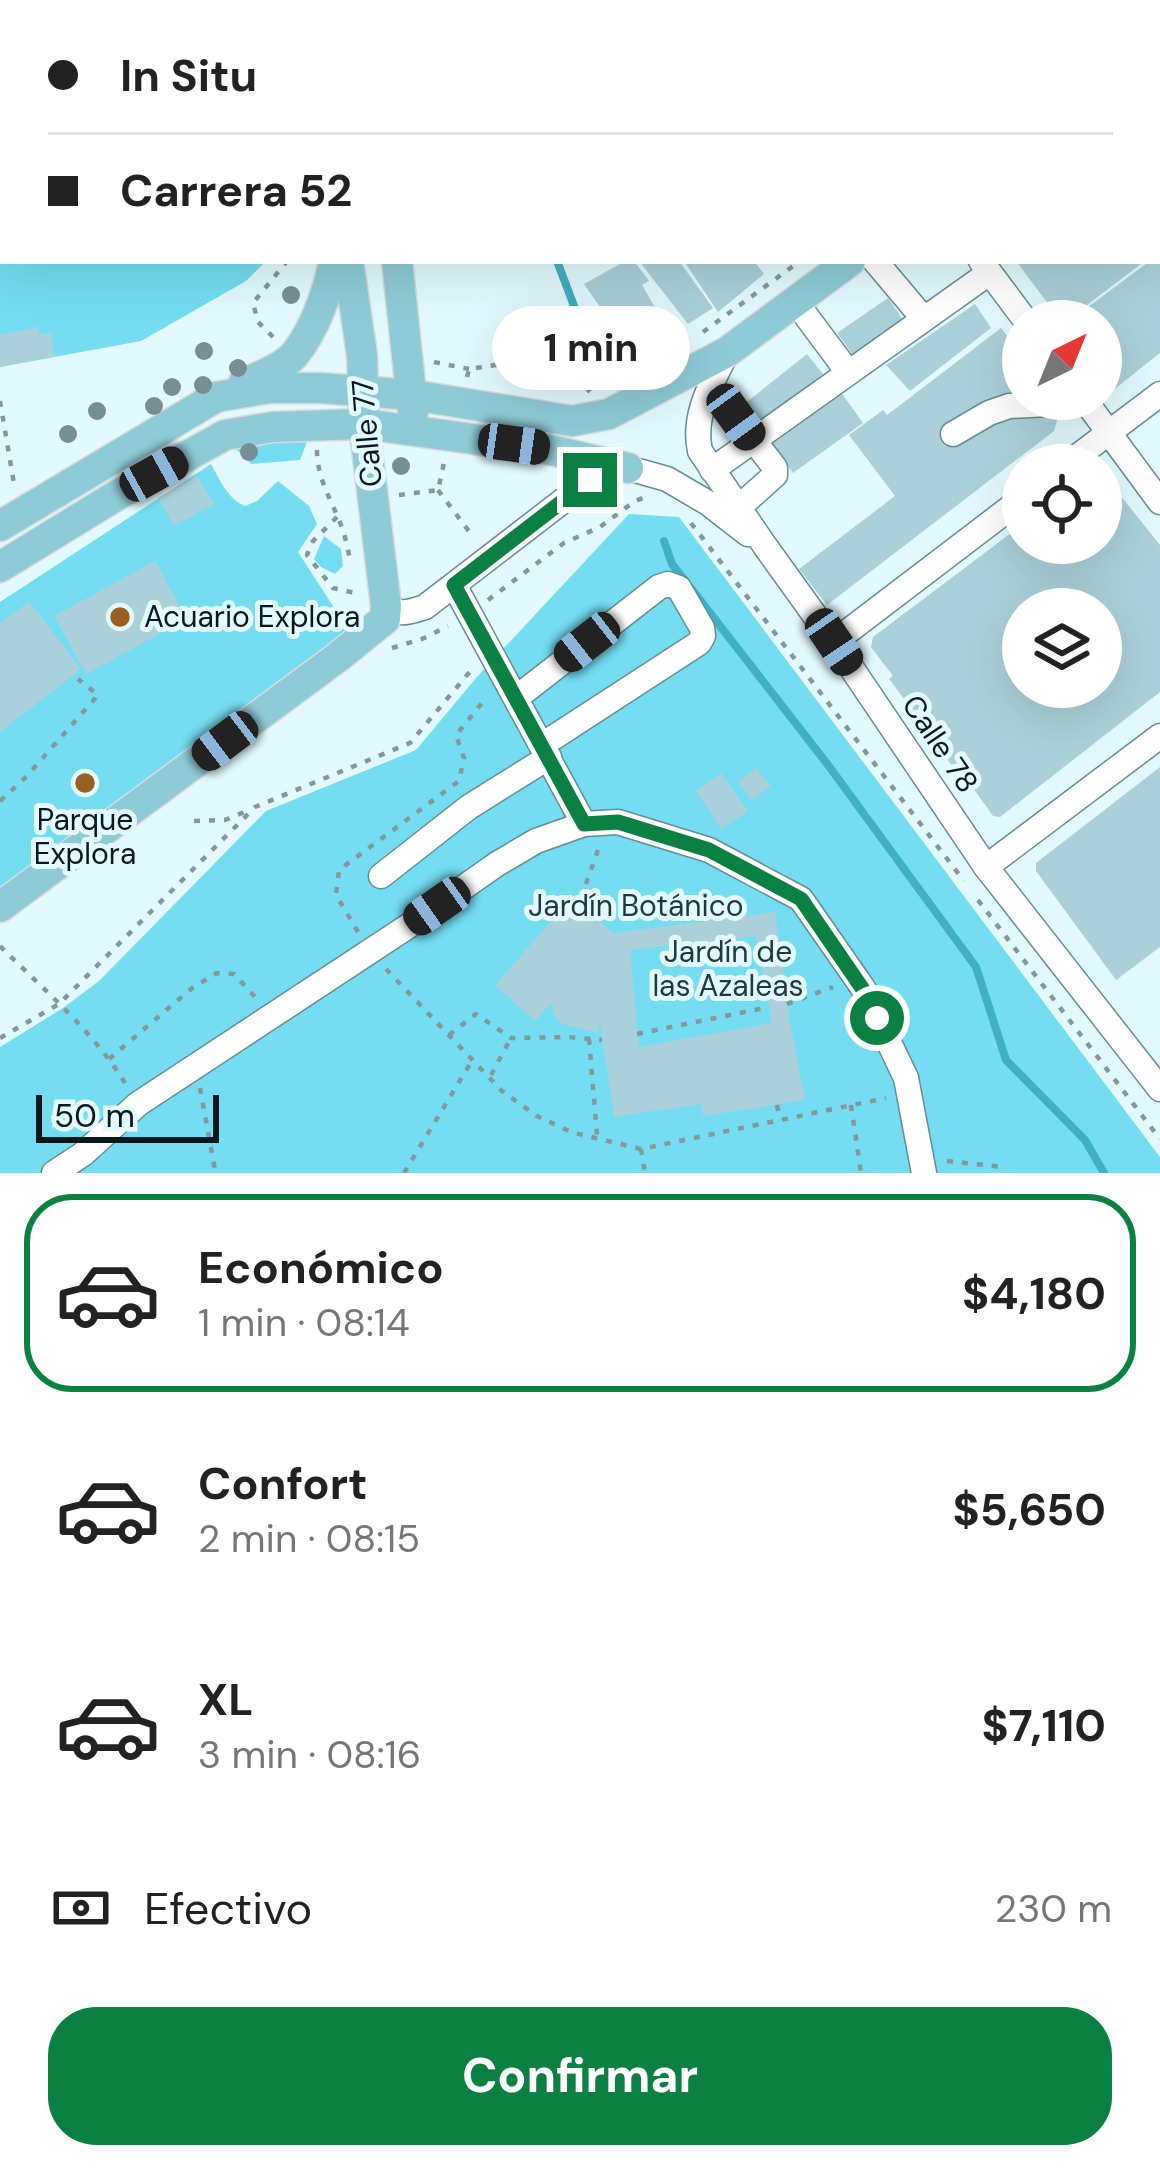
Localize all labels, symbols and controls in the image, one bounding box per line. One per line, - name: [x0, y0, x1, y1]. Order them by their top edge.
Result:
- text: In Situ: [120, 46, 257, 105]
- text: Carrera 52: [120, 161, 352, 220]
- north arrow: [1002, 300, 1122, 420]
- map controls: [1002, 300, 1122, 708]
- callout: 1 min: [491, 306, 689, 390]
- text: 1 min: [544, 322, 638, 373]
- street label: Calle 77: [342, 377, 391, 489]
- car: [700, 377, 772, 457]
- car: [476, 421, 552, 467]
- car: [114, 441, 194, 507]
- button: locate: [1002, 444, 1122, 564]
- route end: [563, 453, 617, 507]
- button: layers: [1002, 588, 1122, 708]
- place label: Acuario Explora: [144, 597, 360, 636]
- car: [799, 602, 869, 682]
- marker: Acuario Explora: [107, 604, 133, 630]
- car: [548, 606, 626, 678]
- street label: Calle 78: [893, 687, 987, 800]
- car: [185, 705, 265, 777]
- marker: Parque Explora: [72, 770, 98, 796]
- place label: Parque Explora: [34, 800, 136, 873]
- car: [397, 871, 477, 941]
- park label: Jardín Botánico: [528, 886, 744, 925]
- park label: Jardín de las Azaleas: [652, 932, 804, 1005]
- route start: [850, 991, 904, 1045]
- scale bar: [36, 1089, 219, 1142]
- text: 50 m: [54, 1094, 135, 1137]
- text: Económico: [198, 1238, 444, 1297]
- icon: car: [54, 1239, 162, 1347]
- text: $4,180: [962, 1264, 1106, 1323]
- text: 1 min · 08:14: [198, 1297, 410, 1348]
- text: Confort: [198, 1454, 368, 1513]
- icon: car: [54, 1455, 162, 1563]
- text: $5,650: [952, 1480, 1106, 1539]
- text: 2 min · 08:15: [198, 1513, 420, 1564]
- text: XL: [198, 1670, 253, 1729]
- icon: car: [54, 1671, 162, 1779]
- text: $7,110: [981, 1696, 1106, 1755]
- text: 3 min · 08:16: [198, 1729, 421, 1780]
- icon: cash: [48, 1875, 114, 1941]
- text: Efectivo: [144, 1879, 312, 1938]
- text: 230 m: [995, 1883, 1112, 1934]
- button: Confirmar: [48, 2007, 1112, 2145]

